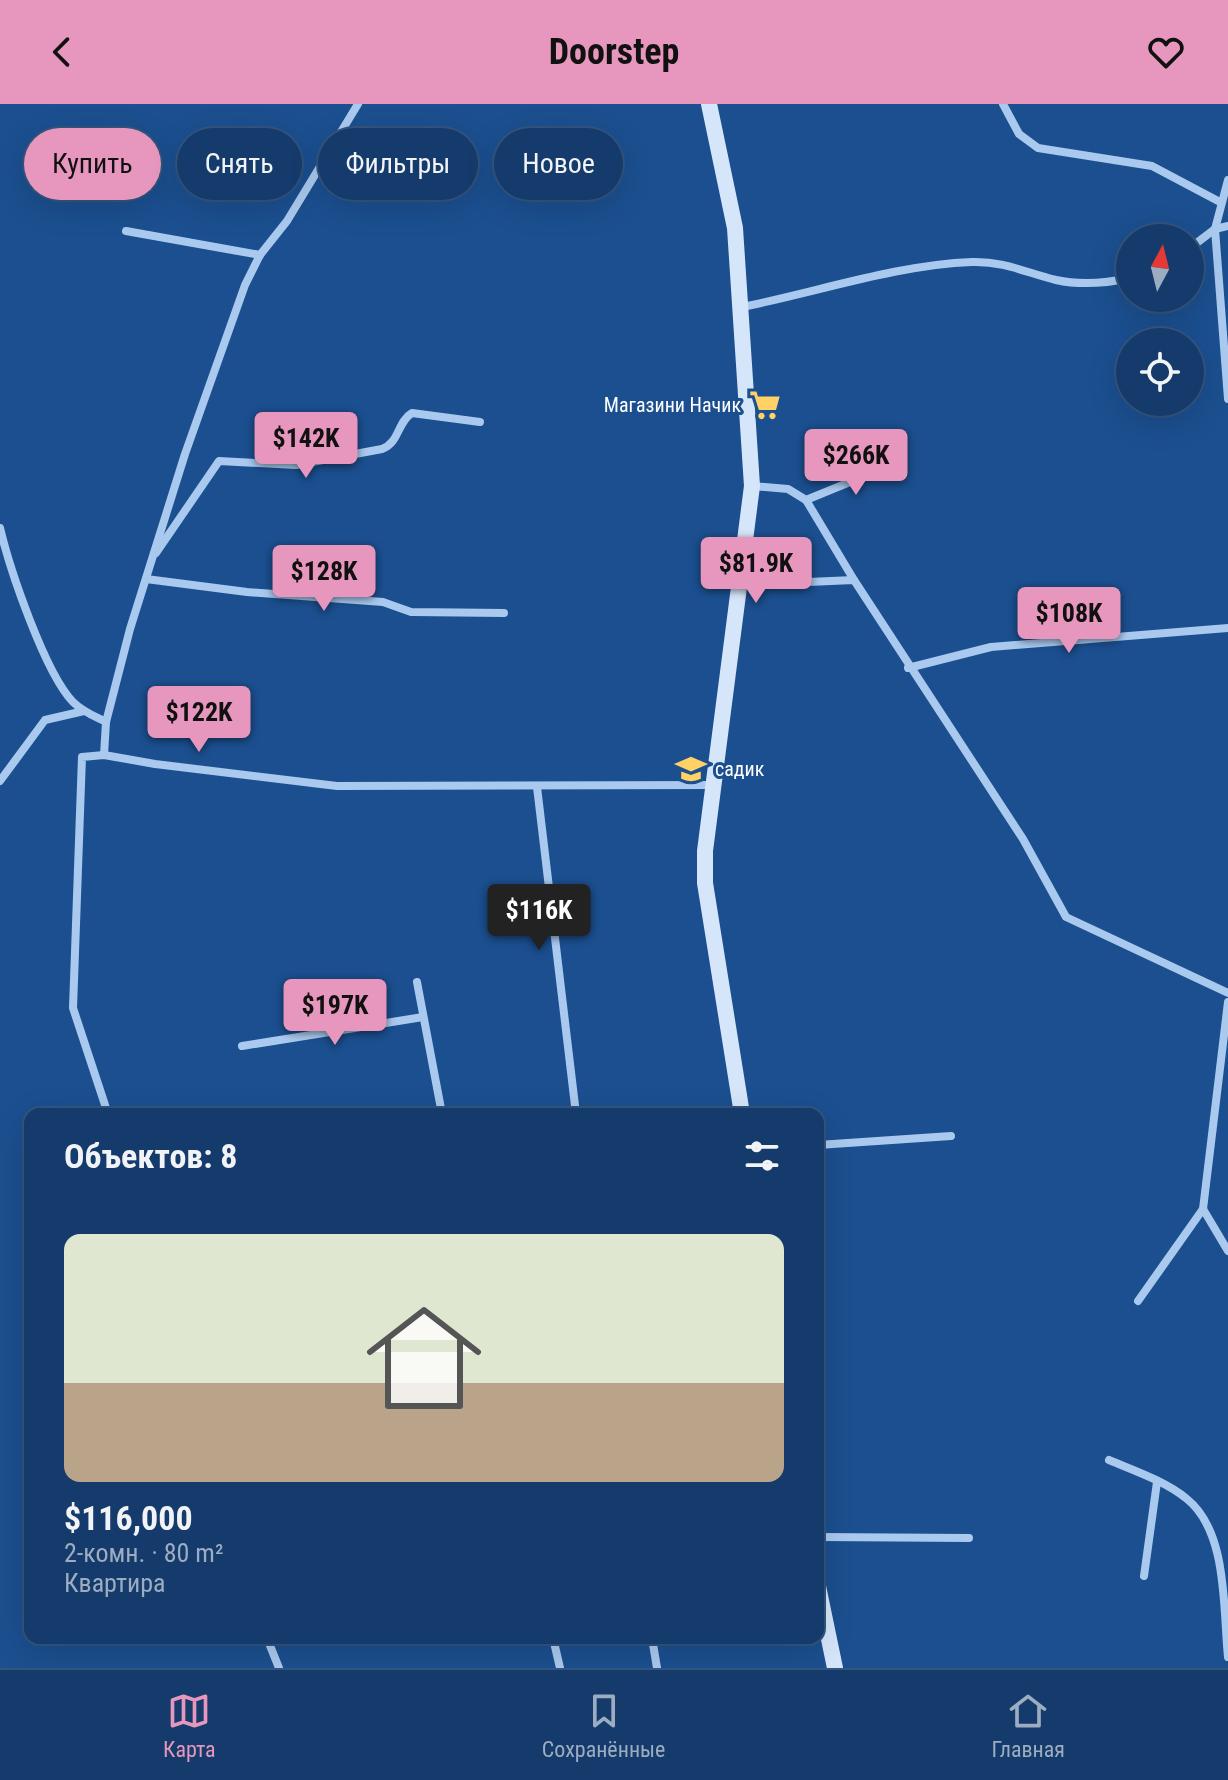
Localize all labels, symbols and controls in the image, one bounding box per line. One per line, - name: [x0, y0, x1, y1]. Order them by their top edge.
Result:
- icon: back: [40, 30, 84, 74]
- icon: heart: [1144, 30, 1188, 74]
- text: Doorstep: [549, 31, 679, 73]
- chip: Купить: [24, 128, 161, 200]
- chip: Снять: [177, 128, 302, 200]
- chip: Фильтры: [318, 128, 478, 200]
- chip: Новое: [494, 128, 623, 200]
- north arrow: [1116, 224, 1204, 312]
- map controls: [1116, 224, 1204, 416]
- button: locate: [1116, 328, 1204, 416]
- supermarket icon: Магазини Начик: [748, 388, 782, 422]
- place label: Магазини Начик: [604, 393, 741, 417]
- pin: $142K: [250, 412, 362, 480]
- text: $142K: [273, 423, 339, 453]
- pin: $266K: [800, 429, 912, 497]
- text: $266K: [823, 440, 889, 470]
- pin: $81.9K: [691, 537, 821, 605]
- pin: $128K: [268, 545, 380, 613]
- text: $81.9K: [719, 548, 793, 578]
- text: $128K: [291, 556, 357, 586]
- pin: $108K: [1013, 587, 1125, 655]
- text: $108K: [1036, 598, 1102, 628]
- pin: $122K: [143, 686, 255, 754]
- text: $122K: [166, 697, 232, 727]
- school or university icon: садик: [674, 752, 708, 786]
- place label: садик: [715, 757, 765, 781]
- pin: $116K: [483, 884, 595, 952]
- text: $116K: [506, 895, 572, 925]
- pin: $197K: [279, 979, 391, 1047]
- text: $197K: [302, 990, 368, 1020]
- icon: filters: [740, 1134, 784, 1178]
- text: Объектов: 8: [64, 1136, 238, 1176]
- icon: home: [352, 1286, 496, 1430]
- text: $116,000: [64, 1498, 193, 1538]
- text: 2-комн. · 80 m²: [64, 1538, 224, 1568]
- text: Квартира: [64, 1568, 166, 1598]
- tab: Карта: [163, 1689, 216, 1762]
- tab: Сохранённые: [542, 1689, 665, 1762]
- tab: Главная: [992, 1689, 1065, 1762]

